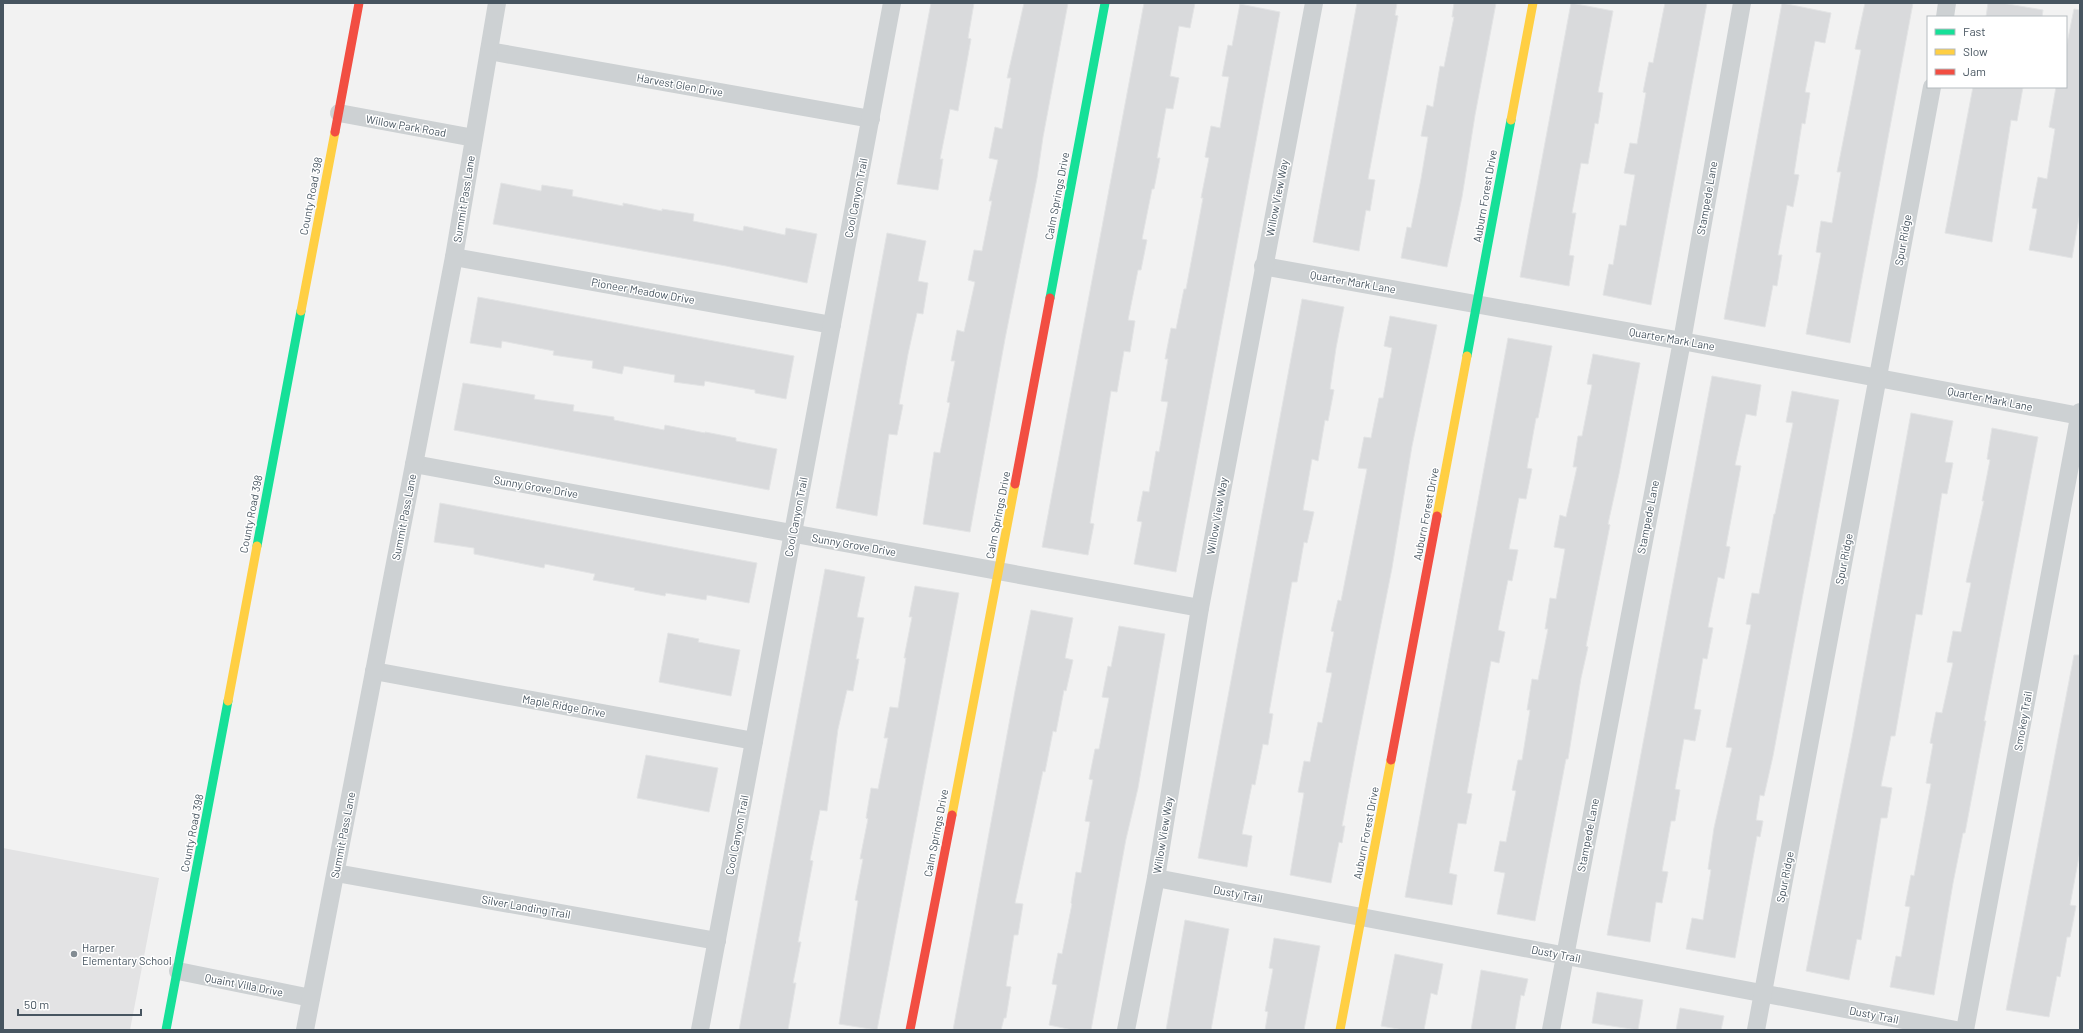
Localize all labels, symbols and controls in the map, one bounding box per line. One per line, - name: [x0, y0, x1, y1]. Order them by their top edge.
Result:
- legend: [1927, 16, 2067, 88]
- text: Fast: [1963, 24, 1986, 38]
- text: Slow: [1963, 44, 1988, 58]
- text: Jam: [1963, 64, 1986, 78]
- street label: Harvest Glen Drive: [636, 71, 724, 99]
- street label: Willow Park Road: [365, 112, 447, 139]
- street label: Auburn Forest Drive: [1470, 148, 1499, 243]
- street label: Calm Springs Drive: [1042, 151, 1071, 241]
- street label: Summit Pass Lane: [450, 154, 477, 243]
- street label: County Road 398: [297, 155, 325, 236]
- street label: Cool Canyon Trail: [841, 157, 870, 239]
- street label: Willow View Way: [1263, 158, 1290, 238]
- street label: Stampede Lane: [1694, 160, 1719, 236]
- street label: Spur Ridge: [1892, 213, 1913, 267]
- street label: Quarter Mark Lane: [1309, 268, 1397, 295]
- street label: Pioneer Meadow Drive: [590, 275, 696, 306]
- street label: Quarter Mark Lane: [1628, 325, 1716, 352]
- street label: Quarter Mark Lane: [1946, 384, 2034, 413]
- street label: Auburn Forest Drive: [1410, 466, 1441, 561]
- street label: Calm Springs Drive: [983, 470, 1012, 560]
- street label: Summit Pass Lane: [389, 472, 418, 561]
- street label: County Road 398: [237, 473, 265, 554]
- street label: Sunny Grove Drive: [493, 473, 579, 500]
- street label: Cool Canyon Trail: [781, 476, 810, 558]
- street label: Willow View Way: [1203, 476, 1230, 556]
- street label: Stampede Lane: [1634, 479, 1661, 555]
- street label: Sunny Grove Drive: [811, 531, 897, 558]
- street label: Spur Ridge: [1832, 532, 1855, 586]
- street label: Smokey Trail: [2011, 690, 2034, 752]
- street label: Maple Ridge Drive: [522, 692, 607, 719]
- street label: Auburn Forest Drive: [1350, 785, 1381, 880]
- street label: Calm Springs Drive: [921, 788, 950, 878]
- street label: Summit Pass Lane: [328, 790, 357, 879]
- street label: County Road 398: [178, 792, 206, 873]
- street label: Cool Canyon Trail: [722, 794, 751, 876]
- street label: Willow View Way: [1150, 795, 1175, 875]
- street label: Stampede Lane: [1574, 797, 1601, 873]
- street label: Spur Ridge: [1773, 850, 1796, 904]
- street label: Dusty Trail: [1212, 882, 1264, 905]
- street label: Silver Landing Trail: [481, 892, 572, 921]
- place label: Harper Elementary School: [82, 941, 172, 967]
- street label: Dusty Trail: [1530, 942, 1582, 965]
- marker: Harper Elementary School: [69, 949, 79, 959]
- street label: Quaint Villa Drive: [204, 971, 284, 998]
- scale bar: [18, 991, 141, 1017]
- text: 50 m: [24, 997, 49, 1011]
- street label: Dusty Trail: [1848, 1003, 1900, 1026]

